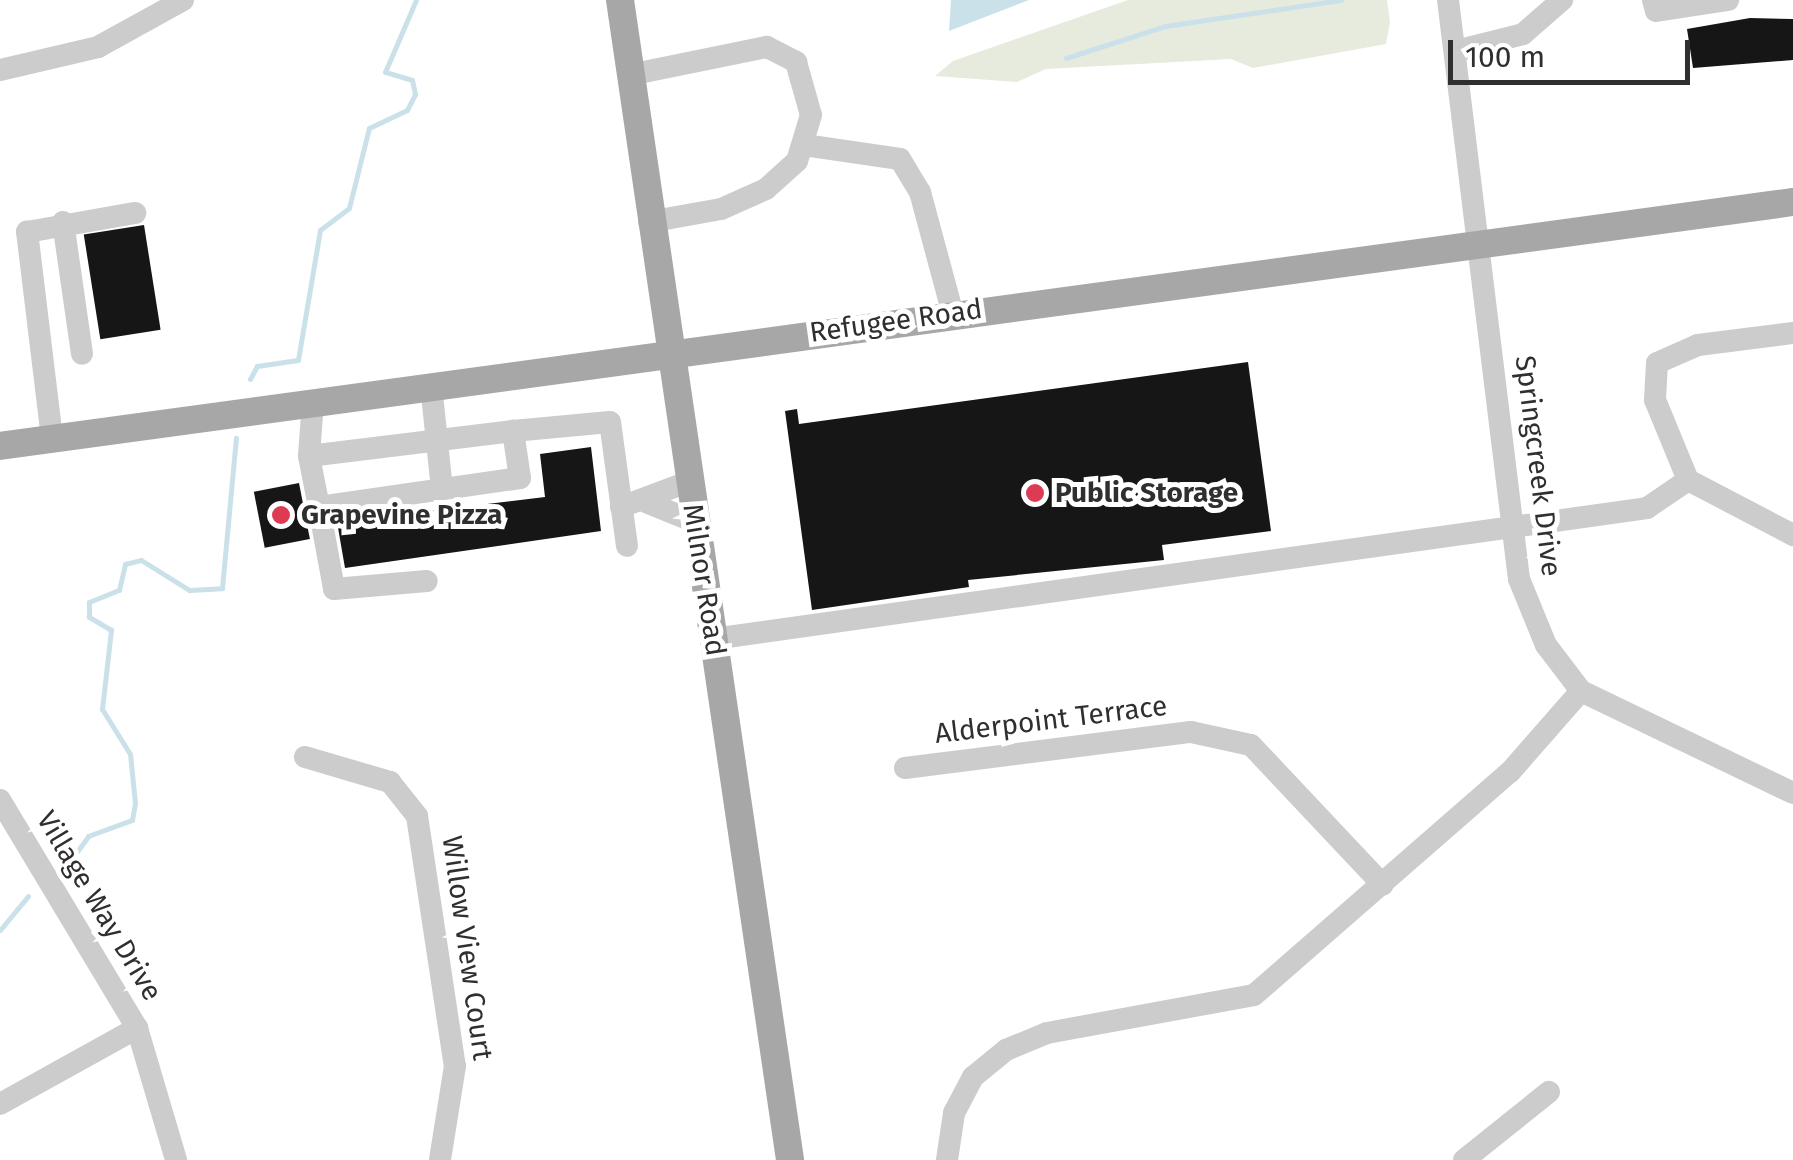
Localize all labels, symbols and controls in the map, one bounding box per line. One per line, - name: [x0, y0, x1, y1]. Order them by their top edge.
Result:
- scale bar: [1453, 20, 1696, 82]
- text: 100 m: [1465, 39, 1545, 75]
- street label: Refugee Road: [807, 292, 985, 350]
- street label: Springcreek Drive: [1508, 354, 1568, 578]
- place label: Public Storage: [1055, 476, 1238, 510]
- marker: Public Storage: [1024, 482, 1046, 504]
- place label: Grapevine Pizza: [301, 498, 502, 532]
- street label: Milnor Road: [675, 502, 733, 658]
- marker: Grapevine Pizza: [270, 504, 292, 526]
- street label: Alderpoint Terrace: [933, 689, 1169, 751]
- street label: Village Way Drive: [29, 805, 169, 1007]
- street label: Willow View Court: [435, 834, 499, 1062]

